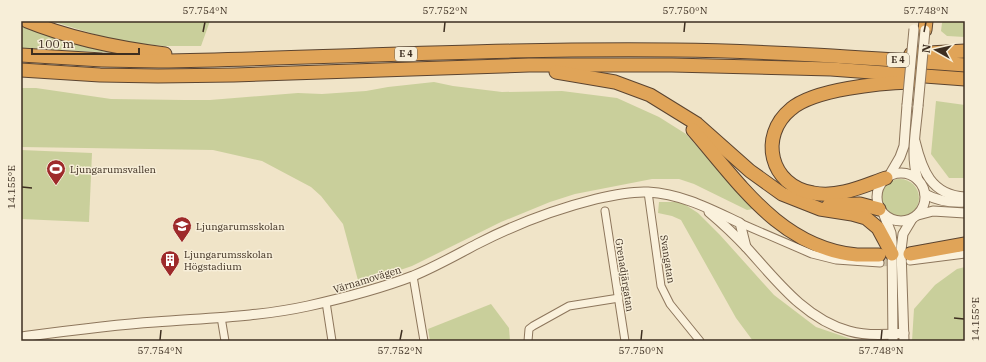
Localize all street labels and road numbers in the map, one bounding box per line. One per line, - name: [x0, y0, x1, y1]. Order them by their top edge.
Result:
- road number: E 4: [395, 47, 417, 61]
- road number: E 4: [887, 53, 909, 67]
- street label: Svangatan: [657, 234, 678, 285]
- street label: Grenadjärgatan: [612, 238, 637, 313]
- street label: Värnamovägen: [332, 263, 403, 296]

